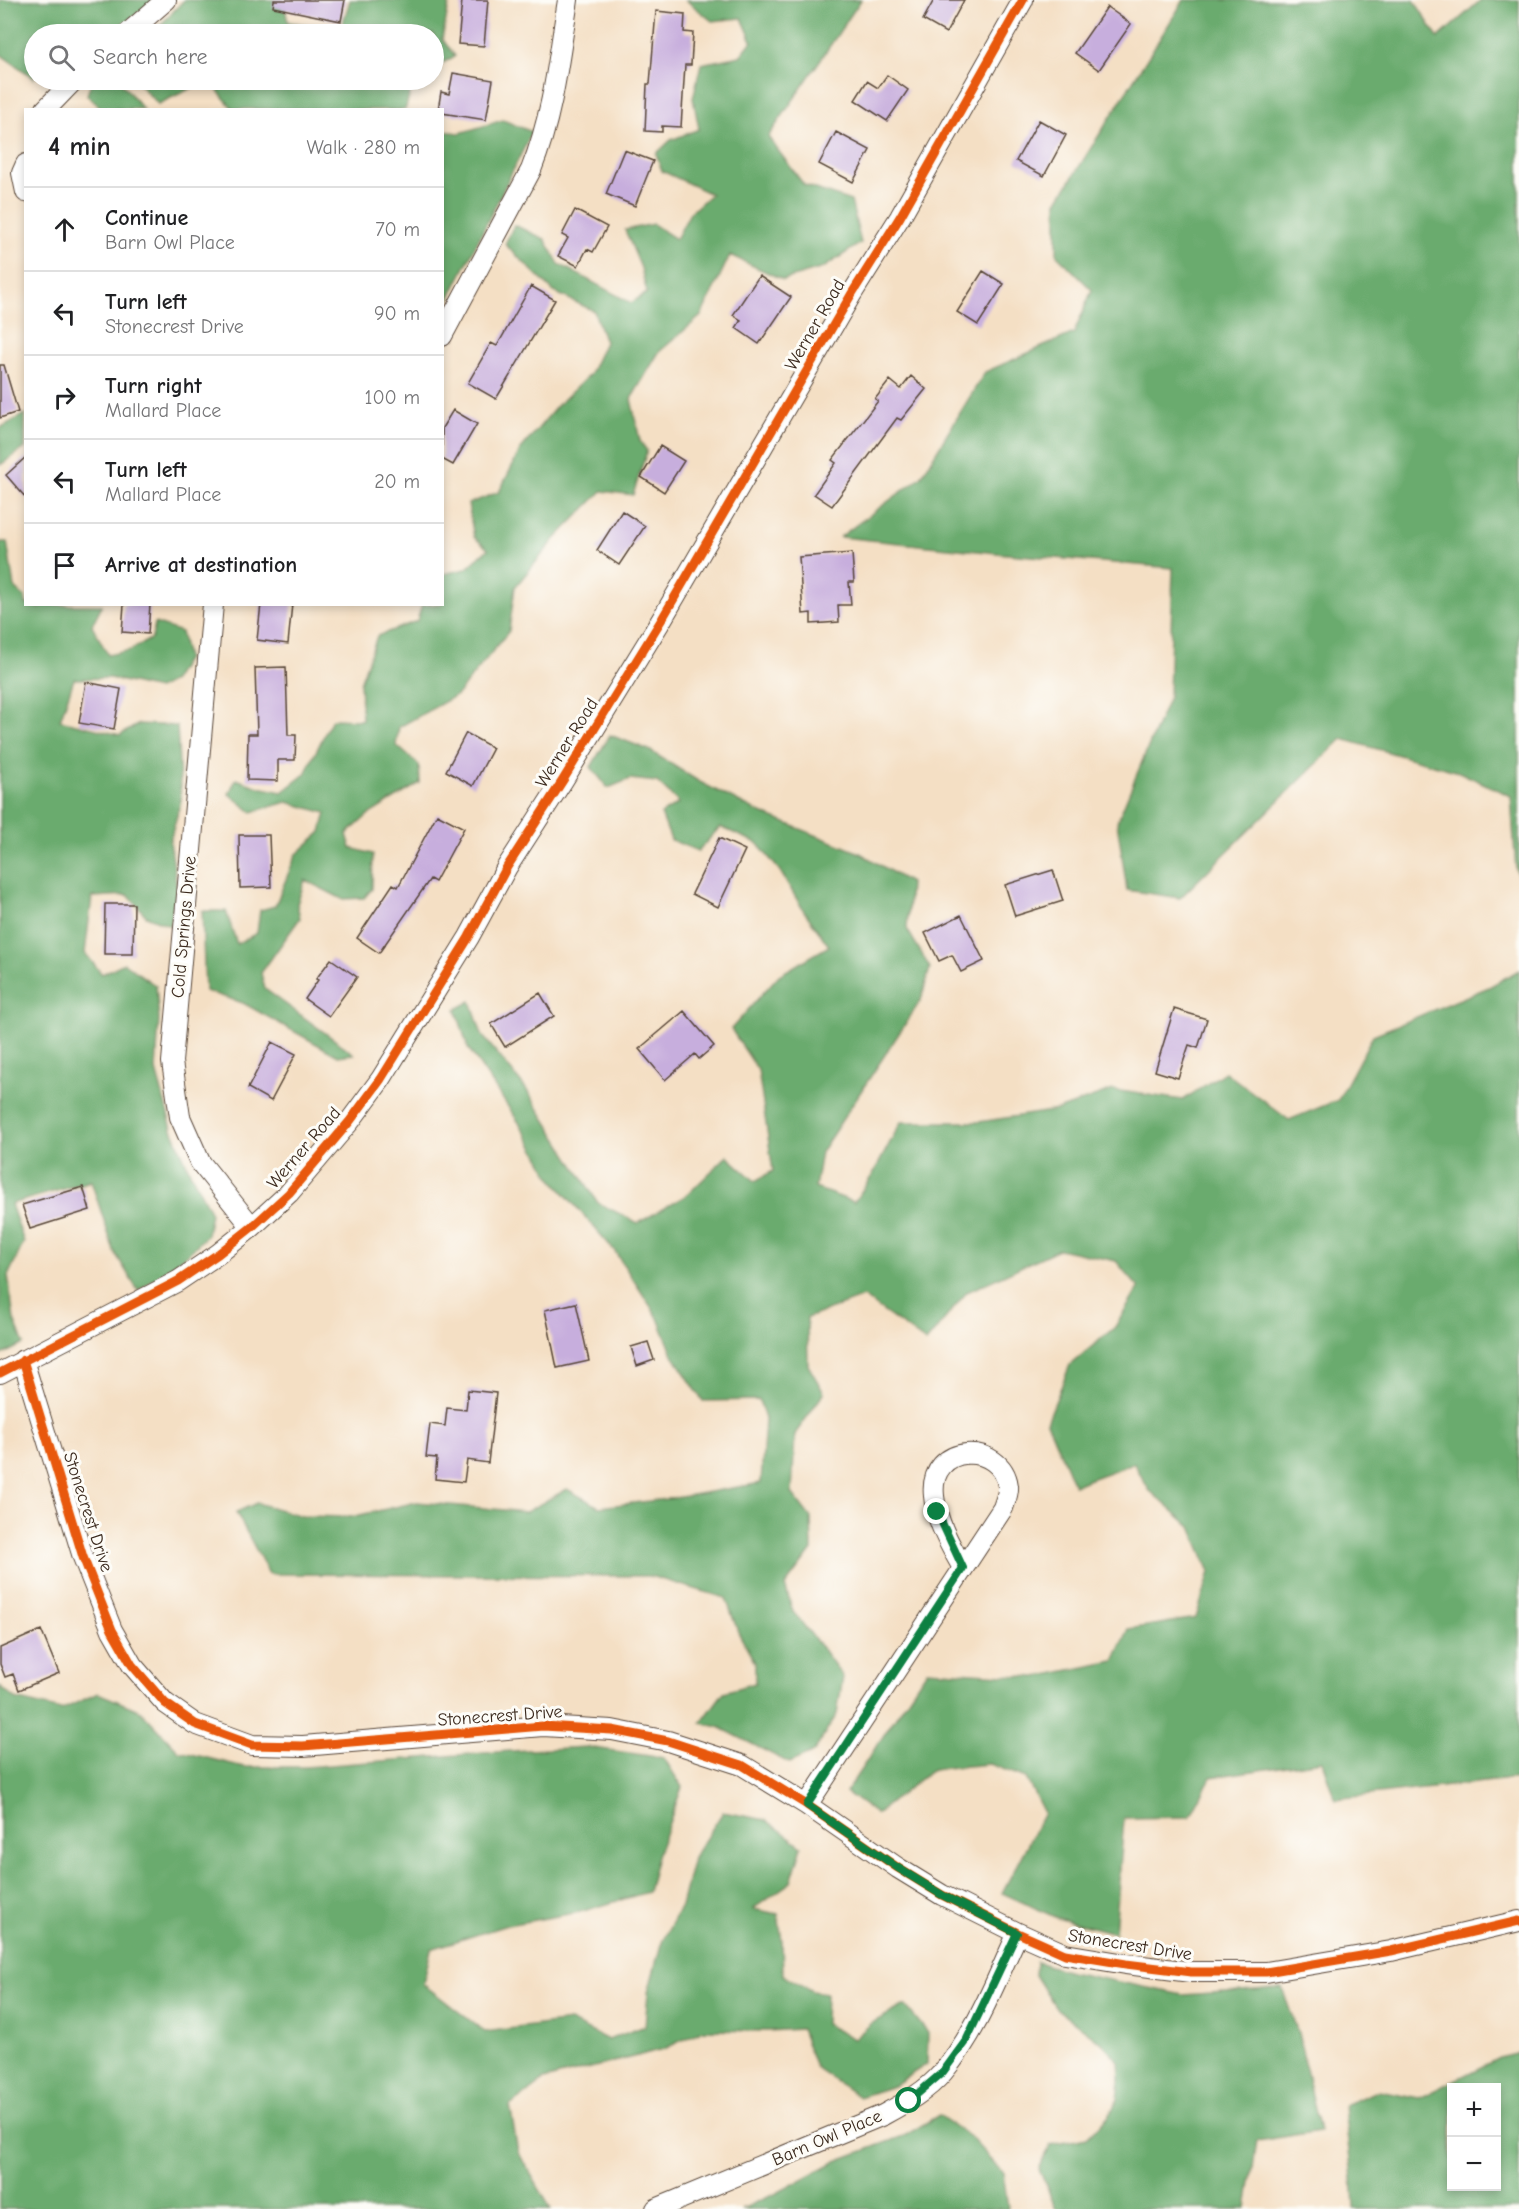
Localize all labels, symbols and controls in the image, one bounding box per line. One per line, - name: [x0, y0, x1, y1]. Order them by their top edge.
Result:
- search box: [24, 24, 444, 90]
- icon: search: [45, 41, 78, 74]
- text: Search here: [93, 44, 208, 70]
- text: 4 min: [48, 132, 111, 162]
- text: Walk · 280 m: [307, 136, 420, 159]
- text: Continue: [105, 205, 188, 231]
- icon: ahead: [48, 213, 81, 246]
- text: 70 m: [375, 218, 420, 241]
- text: Barn Owl Place: [105, 231, 235, 254]
- street label: Werner Road: [781, 276, 849, 374]
- text: Turn left: [105, 289, 187, 315]
- icon: left: [48, 297, 81, 330]
- text: 90 m: [374, 302, 420, 325]
- text: Stonecrest Drive: [105, 315, 244, 338]
- text: Turn right: [105, 373, 202, 399]
- icon: right: [48, 381, 81, 414]
- text: 100 m: [365, 386, 420, 409]
- text: Mallard Place: [105, 399, 221, 422]
- text: Turn left: [105, 457, 187, 483]
- icon: left: [48, 465, 81, 498]
- text: 20 m: [374, 470, 420, 493]
- text: Mallard Place: [105, 483, 221, 506]
- icon: arrive: [48, 549, 81, 582]
- text: Arrive at destination: [105, 552, 297, 578]
- street label: Werner Road: [531, 694, 603, 792]
- street label: Cold Springs Drive: [167, 855, 201, 999]
- street label: Werner Road: [263, 1103, 345, 1193]
- street label: Stonecrest Drive: [59, 1449, 117, 1575]
- route end: [923, 1498, 949, 1524]
- street label: Stonecrest Drive: [437, 1701, 563, 1731]
- street label: Stonecrest Drive: [1067, 1925, 1193, 1965]
- map controls: [1447, 2083, 1501, 2191]
- button: +: [1447, 2083, 1501, 2137]
- route start: [895, 2087, 921, 2113]
- street label: Barn Owl Place: [769, 2106, 885, 2170]
- button: −: [1447, 2137, 1501, 2191]

